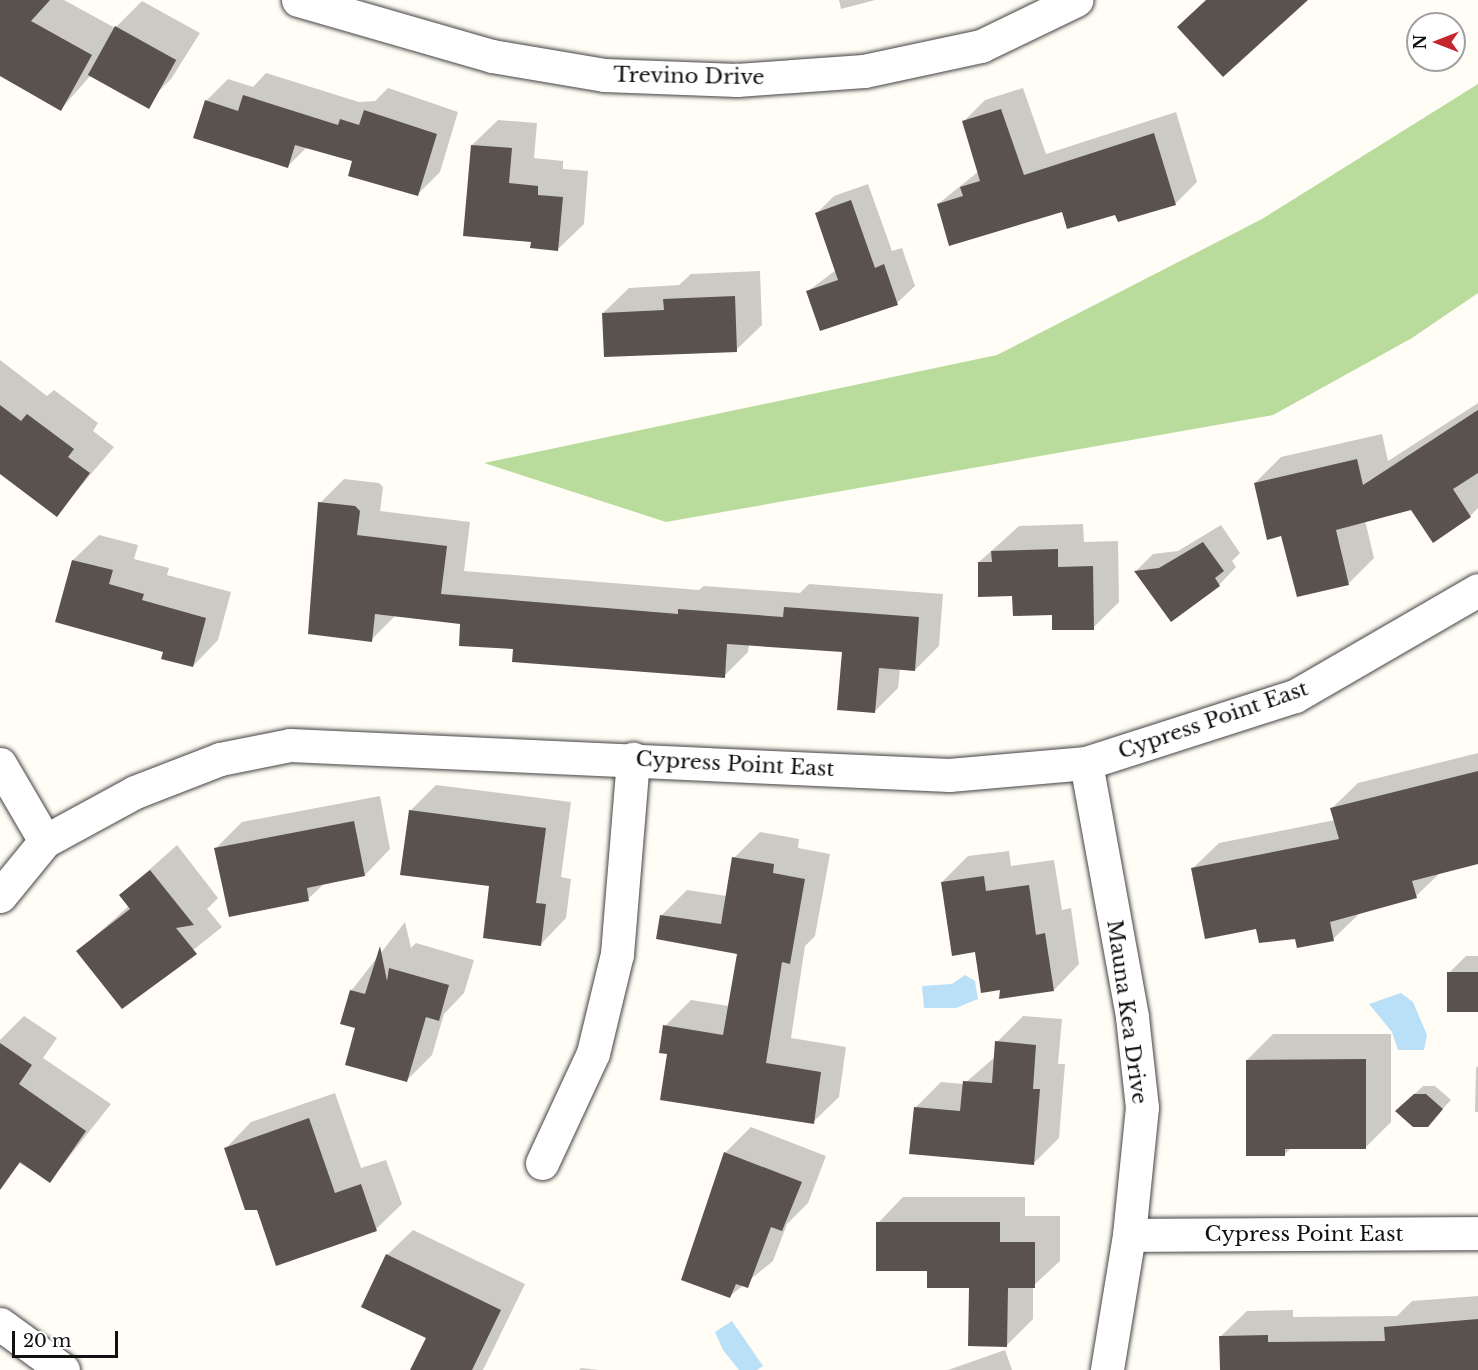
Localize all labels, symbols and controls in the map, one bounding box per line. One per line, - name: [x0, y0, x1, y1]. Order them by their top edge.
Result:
- north arrow: [1406, 12, 1466, 72]
- text: N: [1410, 34, 1430, 50]
- street label: Trevino Drive: [613, 62, 765, 90]
- street label: Cypress Point East: [1115, 676, 1311, 764]
- street label: Cypress Point East: [635, 746, 835, 782]
- street label: Mauna Kea Drive: [1102, 918, 1152, 1106]
- street label: Cypress Point East: [1205, 1221, 1403, 1247]
- scale bar: [15, 1319, 122, 1357]
- text: 20 m: [23, 1330, 71, 1352]

